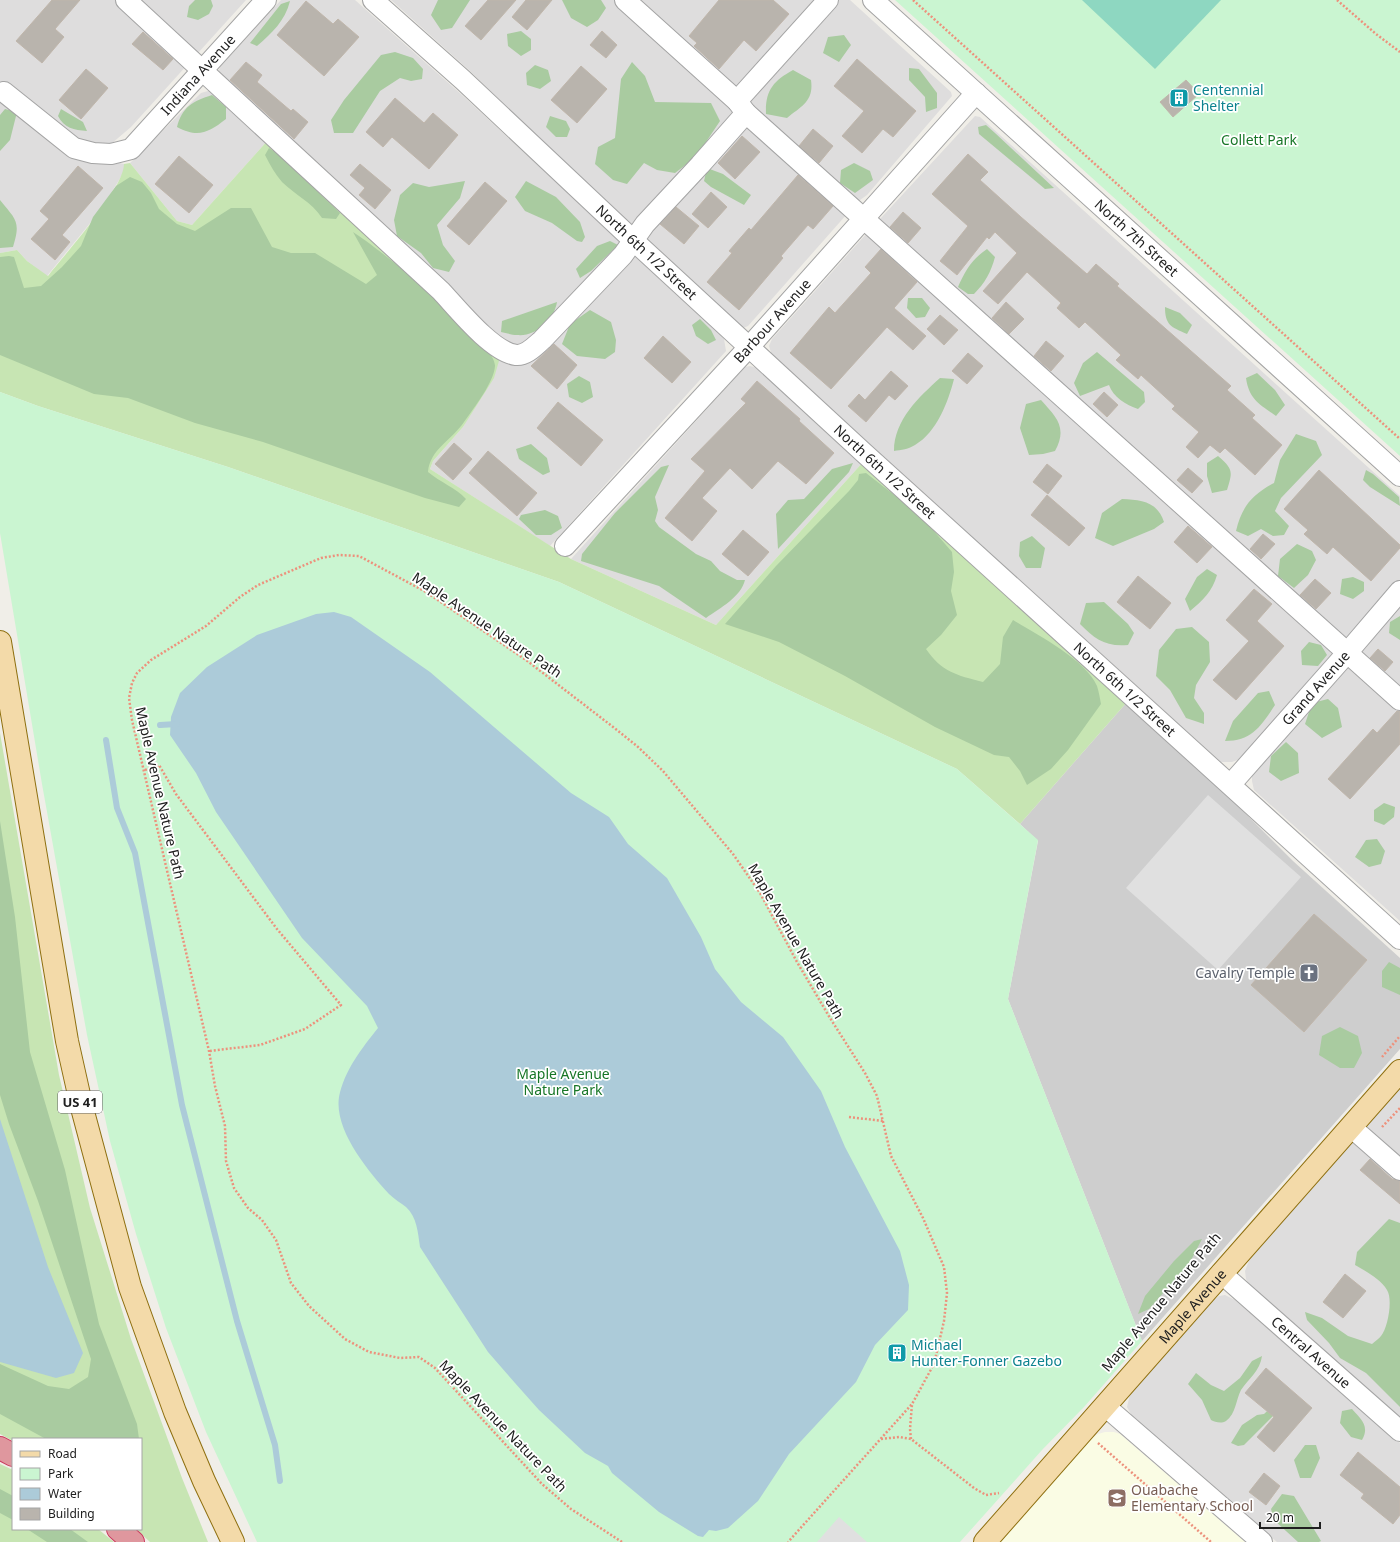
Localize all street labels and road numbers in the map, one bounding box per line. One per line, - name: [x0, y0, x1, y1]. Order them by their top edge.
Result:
- street label: Indiana Avenue: [156, 30, 239, 119]
- street label: North 7th Street: [1091, 195, 1183, 280]
- street label: North 6th 1/2 Street: [592, 200, 701, 304]
- street label: Barbour Avenue: [729, 274, 815, 367]
- street label: North 6th 1/2 Street: [830, 420, 940, 523]
- street label: Maple Avenue Nature Path: [409, 567, 566, 682]
- street label: North 6th 1/2 Street: [1070, 638, 1180, 740]
- street label: Grand Avenue: [1277, 646, 1354, 729]
- street label: Maple Avenue Nature Path: [131, 705, 190, 881]
- street label: Maple Avenue Nature Path: [744, 860, 849, 1022]
- road number: US 41: [58, 1091, 102, 1113]
- street label: Maple Avenue Nature Path: [1098, 1229, 1224, 1375]
- street label: Maple Avenue: [1155, 1265, 1229, 1347]
- street label: Central Avenue: [1267, 1312, 1355, 1392]
- street label: Maple Avenue Nature Path: [435, 1356, 571, 1496]

